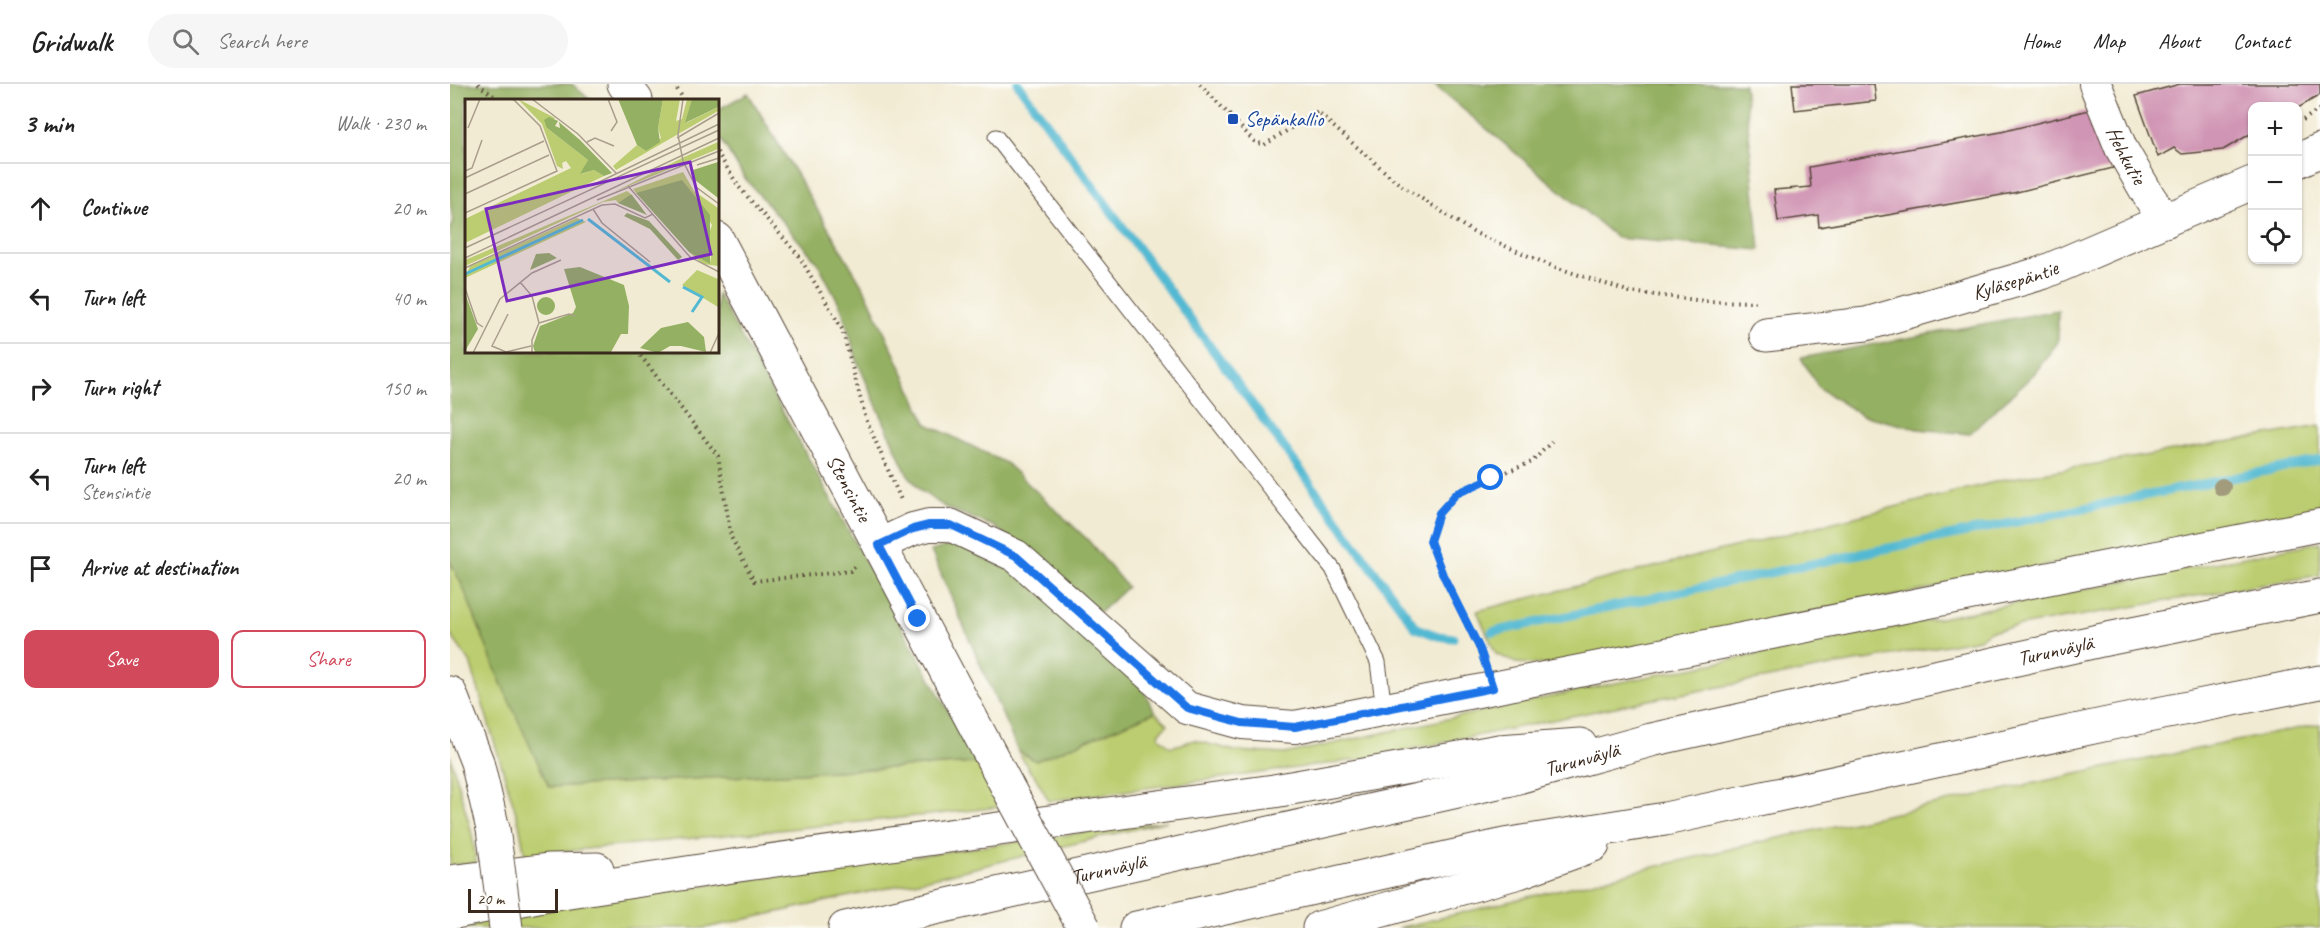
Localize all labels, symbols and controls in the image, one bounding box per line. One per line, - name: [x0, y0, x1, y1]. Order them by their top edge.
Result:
- search box: [148, 14, 568, 68]
- text: Gridwalk: [30, 24, 112, 59]
- icon: search: [169, 25, 202, 58]
- text: Search here: [217, 27, 307, 55]
- text: Home: [2022, 28, 2060, 54]
- text: Map: [2093, 28, 2125, 54]
- text: About: [2158, 28, 2200, 54]
- text: Contact: [2233, 28, 2290, 54]
- inset map: [465, 99, 718, 352]
- map controls: [2248, 102, 2302, 264]
- button: +: [2248, 102, 2302, 156]
- place label: Sepänkallio: [1245, 106, 1325, 132]
- text: 3 min: [24, 107, 74, 140]
- text: Walk · 230 m: [336, 111, 426, 136]
- marker: Sepänkallio: [1226, 112, 1240, 126]
- street label: Hehkutie: [2101, 123, 2153, 191]
- button: −: [2248, 156, 2302, 210]
- icon: ahead: [24, 192, 57, 225]
- text: Continue: [81, 194, 147, 222]
- text: 20 m: [392, 196, 426, 221]
- button: locate: [2248, 210, 2302, 264]
- street label: Kyläsepäntie: [1969, 254, 2063, 305]
- icon: left: [24, 282, 57, 315]
- text: Turn left: [81, 284, 145, 312]
- text: 40 m: [392, 286, 426, 311]
- icon: right: [24, 372, 57, 405]
- text: Turn right: [81, 374, 158, 402]
- text: 150 m: [383, 376, 426, 401]
- street label: Stensintie: [821, 450, 878, 528]
- text: Turn left: [81, 452, 145, 480]
- icon: left: [24, 462, 57, 495]
- route start: [1477, 464, 1503, 490]
- text: 20 m: [392, 466, 426, 491]
- text: Stensintie: [81, 480, 150, 505]
- icon: arrive: [24, 552, 57, 585]
- text: Arrive at destination: [81, 554, 238, 582]
- route end: [904, 605, 930, 631]
- street label: Turunväylä: [2015, 629, 2097, 671]
- button: Save: [24, 630, 219, 688]
- button: Share: [231, 630, 426, 688]
- street label: Turunväylä: [1542, 736, 1624, 782]
- street label: Turunväylä: [1068, 848, 1150, 890]
- scale bar: [468, 886, 558, 914]
- text: 20 m: [477, 889, 504, 909]

